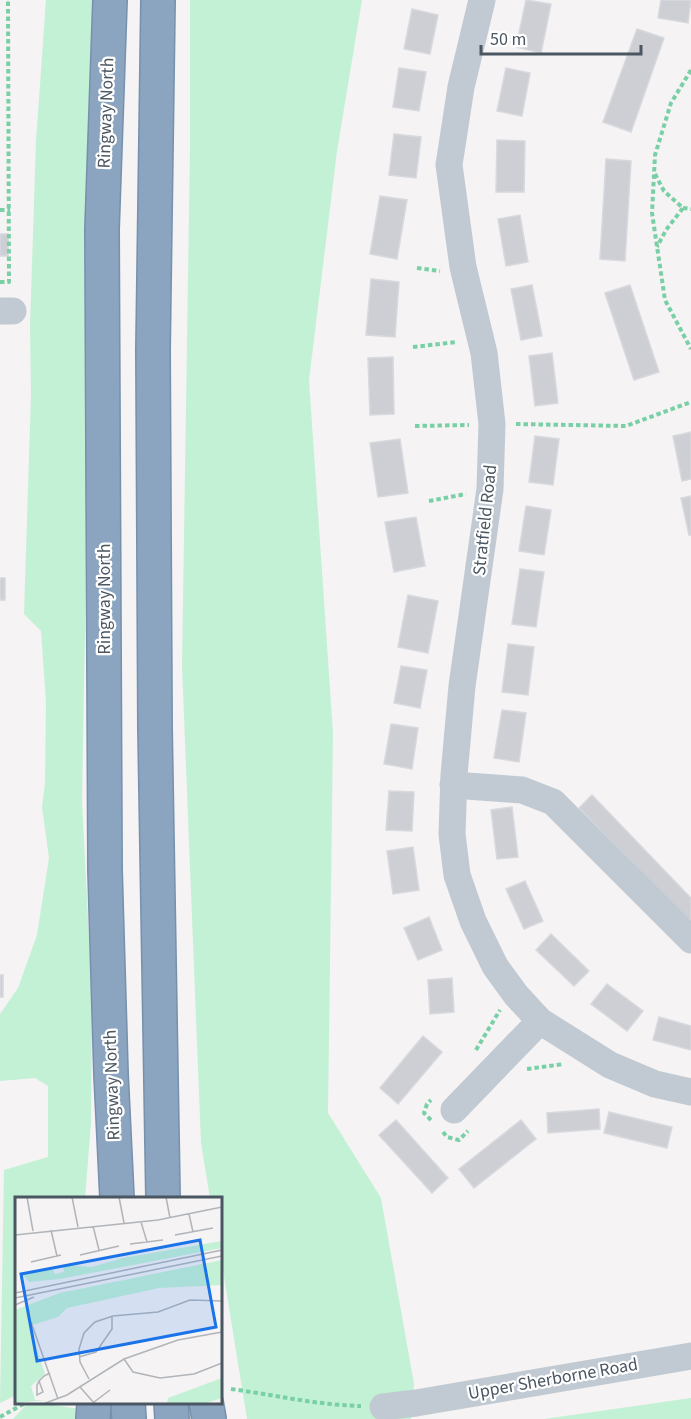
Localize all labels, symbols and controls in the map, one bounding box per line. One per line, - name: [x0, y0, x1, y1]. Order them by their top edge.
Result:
- scale bar: [481, 18, 642, 56]
- text: 50 m: [490, 27, 526, 52]
- street label: Ringway North: [92, 57, 120, 169]
- street label: Stratfield Road: [467, 463, 503, 577]
- street label: Ringway North: [92, 544, 117, 654]
- street label: Ringway North: [98, 1029, 126, 1141]
- inset map: [15, 1197, 222, 1404]
- street label: Upper Sherborne Road: [466, 1352, 640, 1406]

